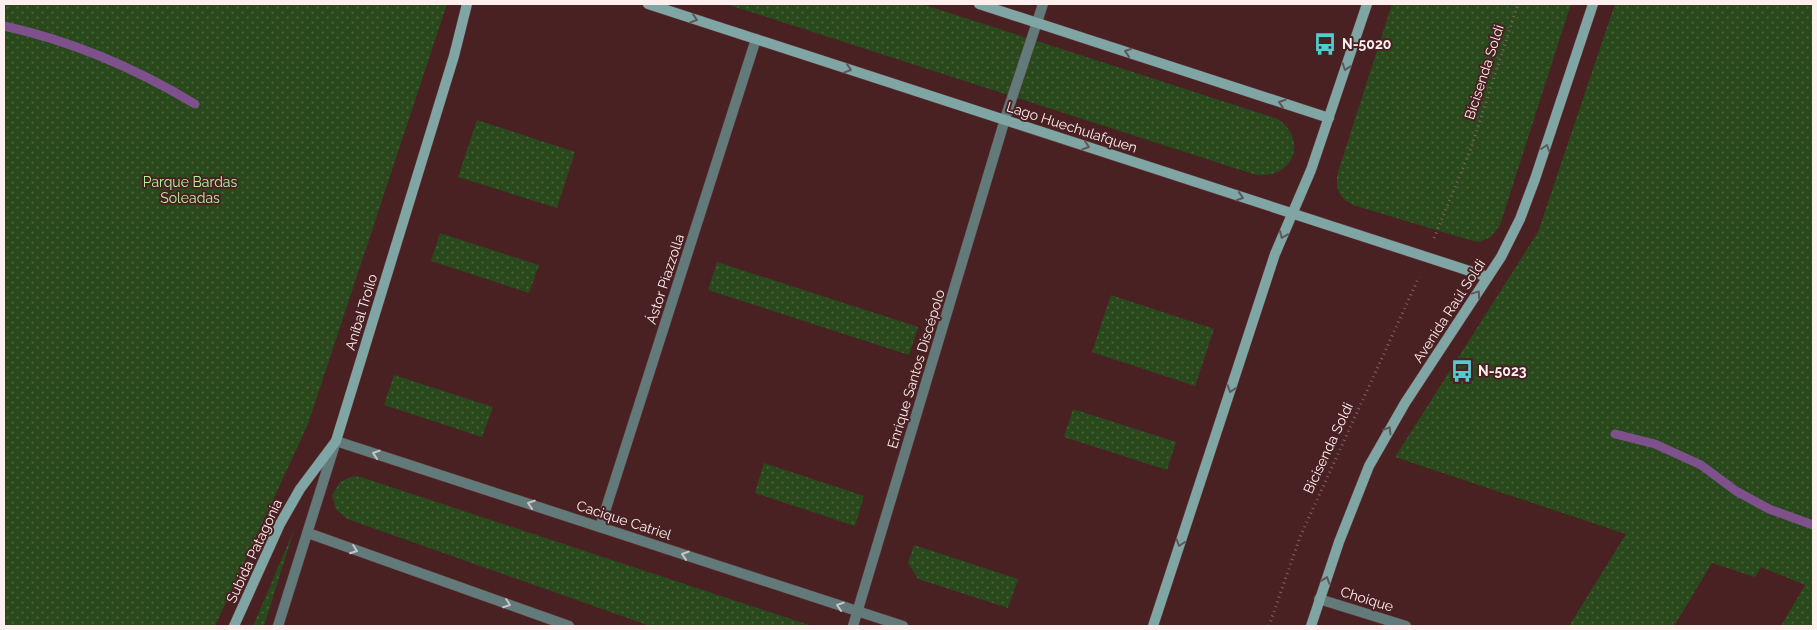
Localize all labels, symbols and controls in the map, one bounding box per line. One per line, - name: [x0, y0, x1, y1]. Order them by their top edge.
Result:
- one-way arrow: [689, 13, 698, 23]
- street label: Bicisenda Soldi: [1461, 23, 1507, 121]
- bus stop icon: N-5020: [1312, 31, 1338, 57]
- place label: N-5020: [1342, 36, 1391, 52]
- one-way arrow: [1124, 48, 1133, 58]
- one-way arrow: [1342, 62, 1352, 70]
- one-way arrow: [844, 63, 852, 73]
- street label: Lago Huechulafquen: [1005, 98, 1139, 156]
- one-way arrow: [1279, 98, 1287, 108]
- one-way arrow: [1082, 140, 1090, 150]
- one-way arrow: [1540, 144, 1550, 152]
- park label: Parque Bardas Soleadas: [143, 174, 237, 206]
- one-way arrow: [1236, 192, 1244, 202]
- one-way arrow: [1279, 230, 1289, 239]
- street label: Ástor Piazzolla: [642, 232, 687, 326]
- street label: Avenida Raúl Soldi: [1410, 256, 1488, 366]
- street label: Aníbal Troilo: [342, 272, 380, 352]
- street label: Enrique Santos Discépolo: [884, 288, 948, 450]
- one-way arrow: [1470, 290, 1480, 299]
- bus stop icon: N-5023: [1449, 358, 1475, 384]
- place label: N-5023: [1478, 363, 1527, 379]
- one-way arrow: [1227, 384, 1237, 393]
- street label: Bicisenda Soldi: [1300, 400, 1356, 496]
- one-way arrow: [1382, 427, 1392, 436]
- one-way arrow: [373, 450, 381, 460]
- street label: Subida Patagonia: [223, 497, 285, 605]
- street label: Cacique Catriel: [575, 497, 674, 543]
- one-way arrow: [527, 500, 536, 510]
- one-way arrow: [1176, 539, 1186, 547]
- one-way arrow: [349, 544, 358, 554]
- one-way arrow: [682, 550, 690, 560]
- one-way arrow: [1320, 576, 1330, 585]
- street label: Choique: [1339, 583, 1395, 615]
- one-way arrow: [503, 598, 511, 608]
- one-way arrow: [836, 601, 844, 611]

